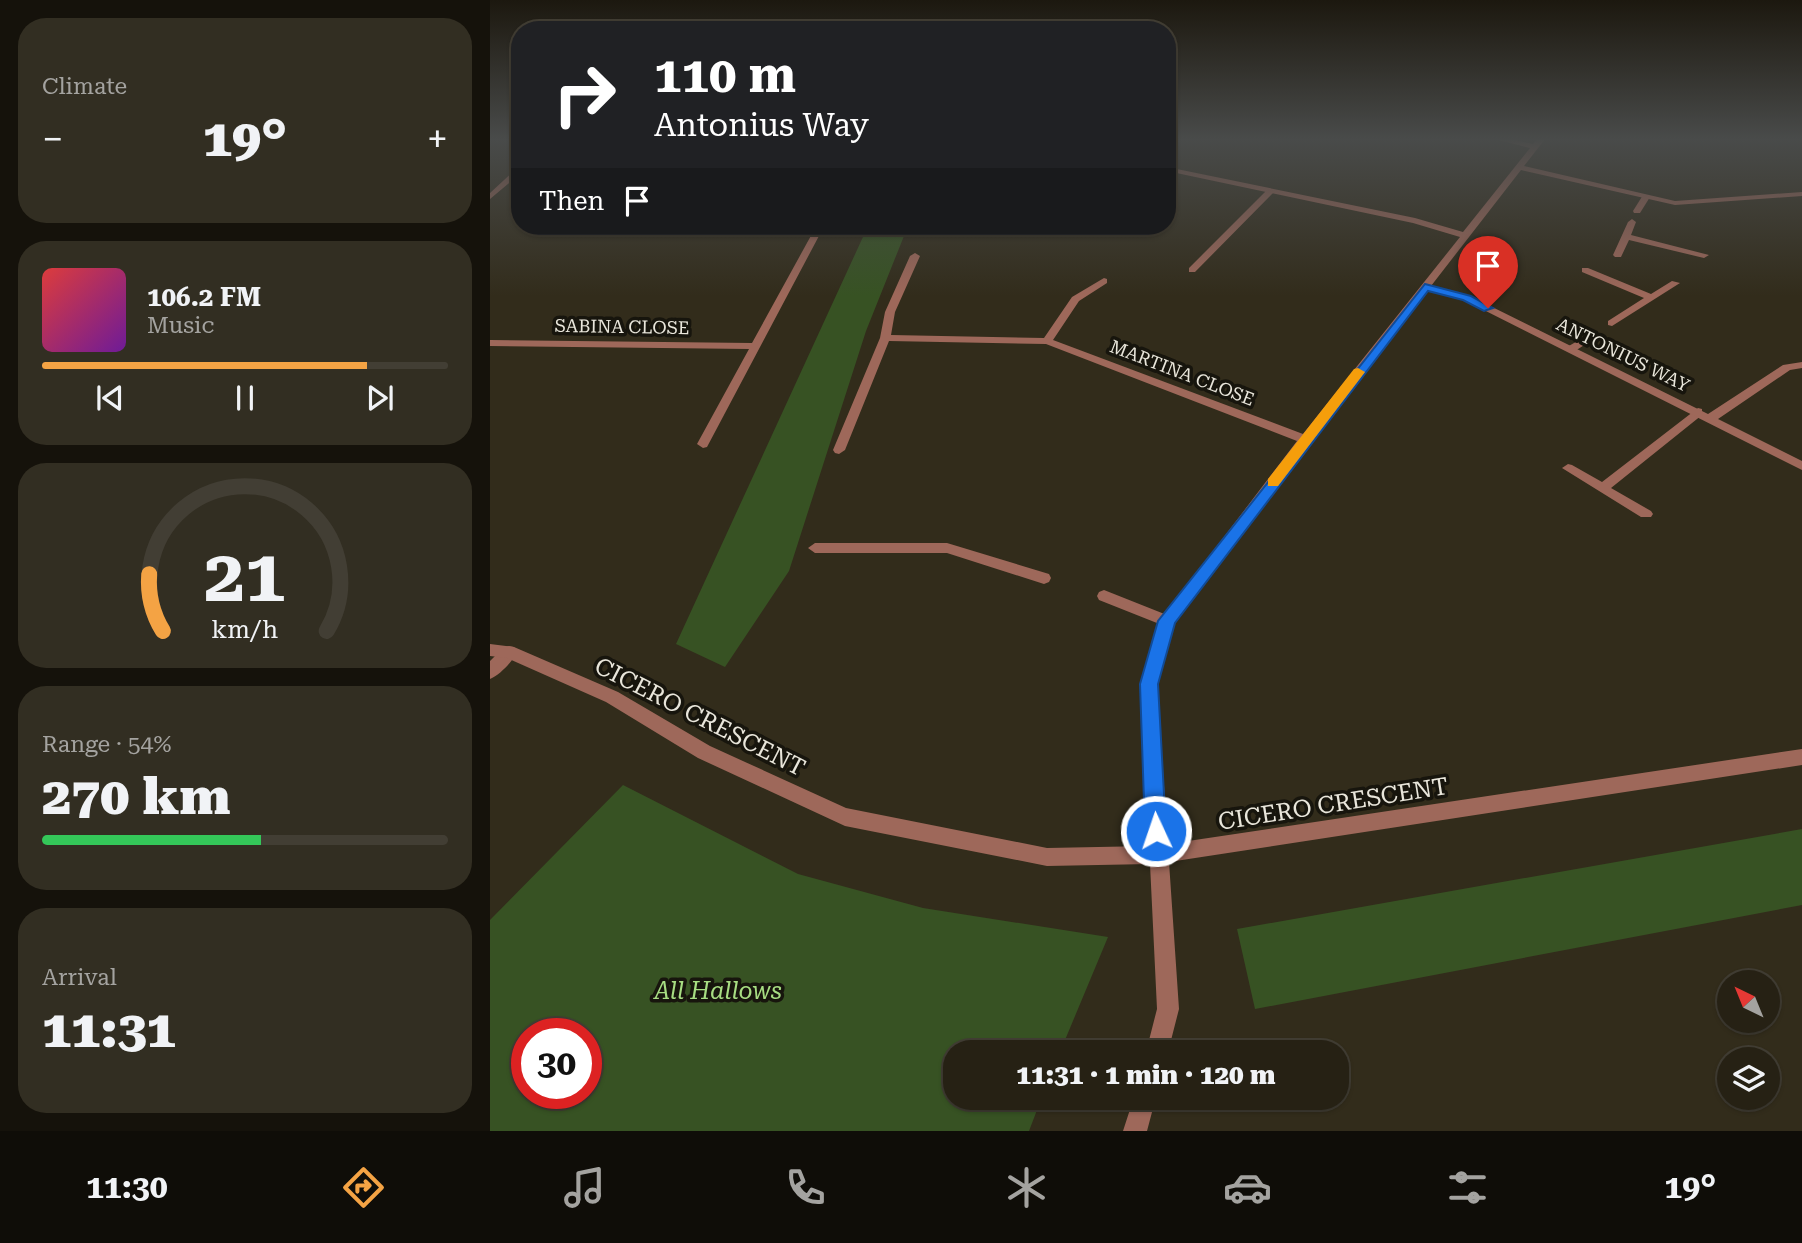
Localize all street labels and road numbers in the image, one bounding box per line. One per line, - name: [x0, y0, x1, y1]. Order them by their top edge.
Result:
- street label: ANTONIUS WAY: [1553, 313, 1694, 396]
- street label: SABINA CLOSE: [554, 315, 690, 338]
- street label: MARTINA CLOSE: [1107, 335, 1257, 410]
- street label: CICERO CRESCENT: [590, 652, 810, 782]
- street label: CICERO CRESCENT: [1216, 772, 1450, 836]

